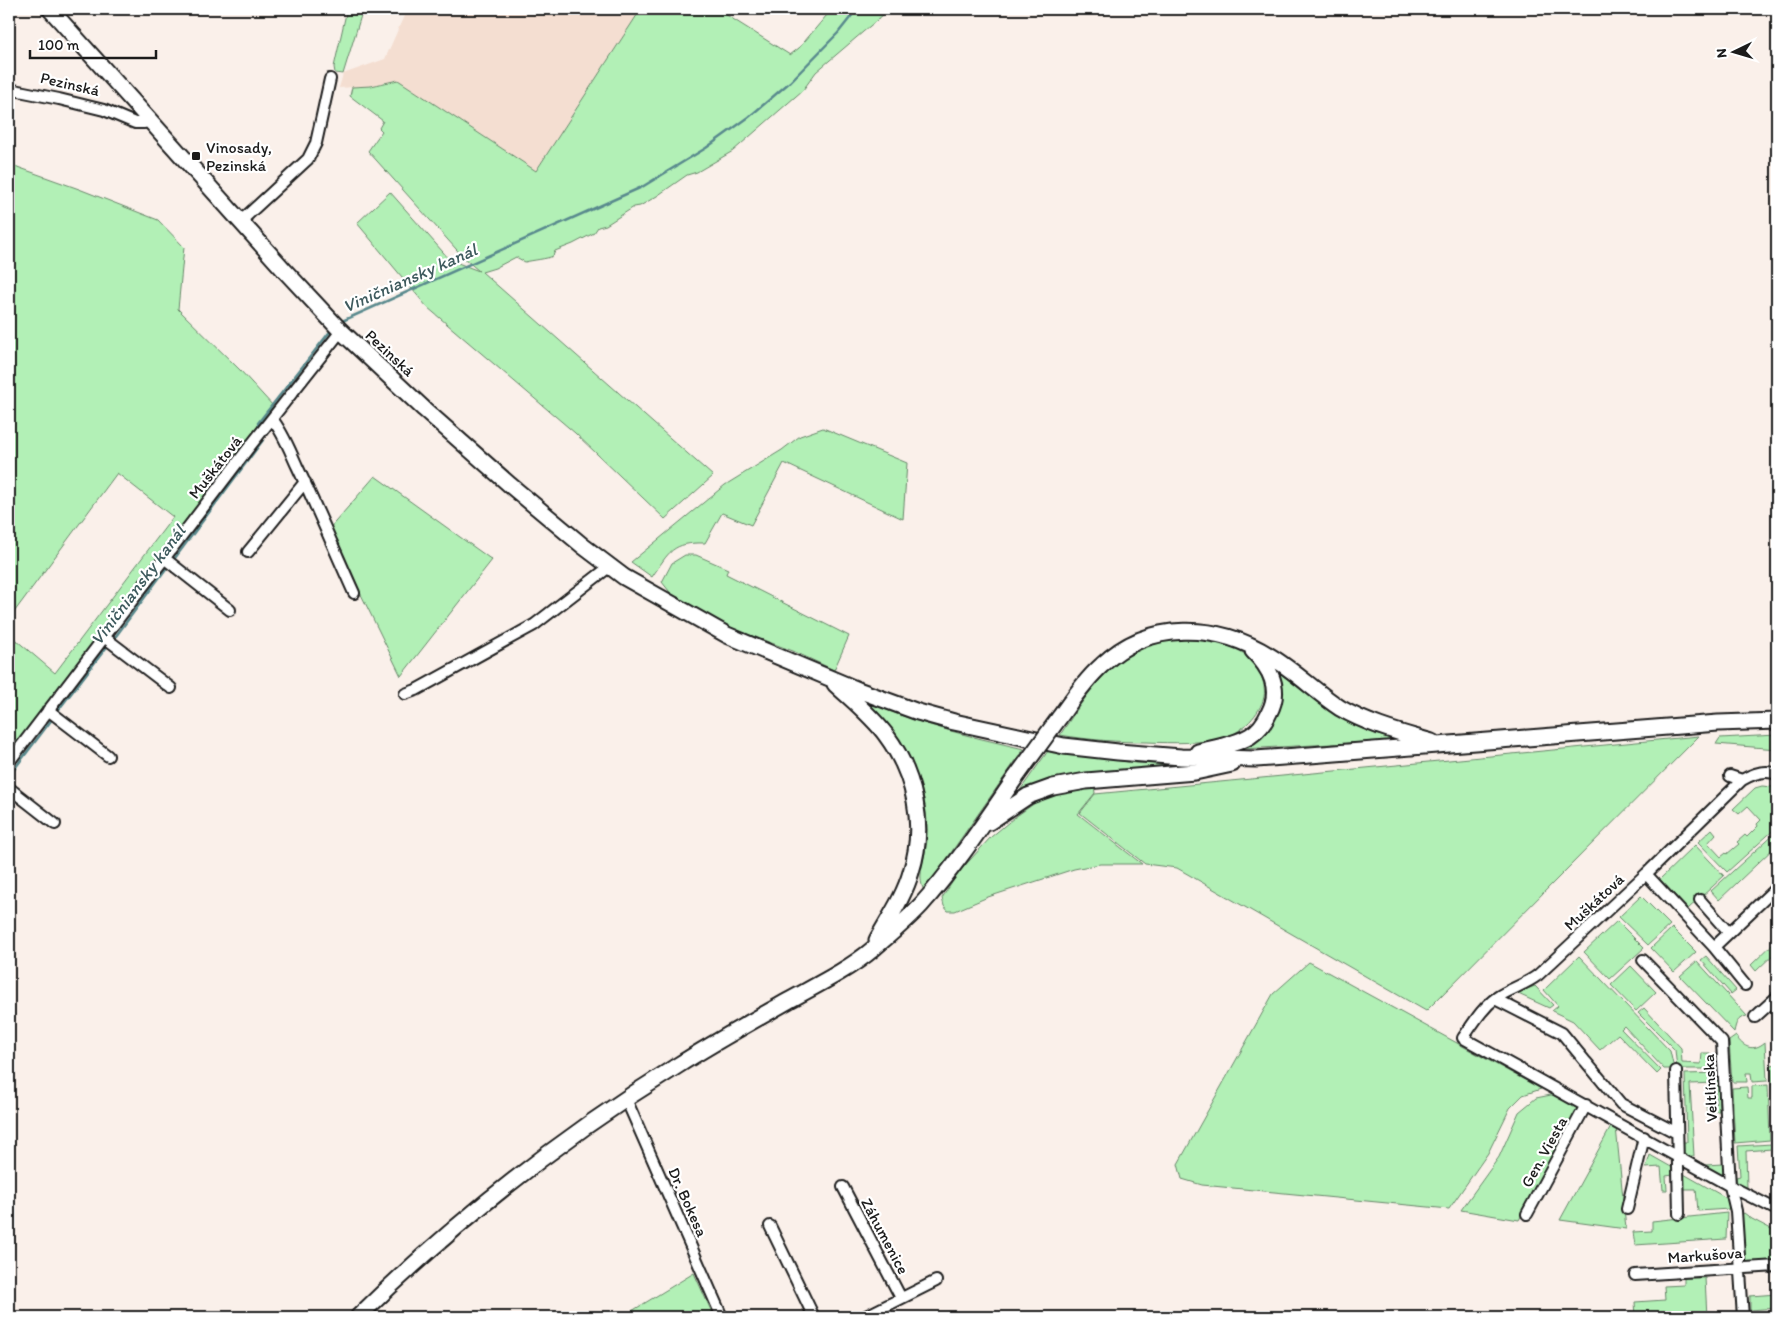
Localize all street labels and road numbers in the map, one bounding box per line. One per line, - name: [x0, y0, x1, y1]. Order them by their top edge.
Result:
- street label: Pezinská: [39, 68, 102, 100]
- street label: Pezinská: [362, 326, 419, 381]
- street label: Muškátová: [184, 431, 246, 502]
- street label: Muškátová: [1560, 869, 1628, 935]
- street label: Veltlínska: [1699, 1053, 1721, 1123]
- street label: Gen. Viesta: [1517, 1113, 1572, 1191]
- street label: Dr. Bokesa: [664, 1164, 712, 1240]
- street label: Záhumenice: [857, 1195, 913, 1277]
- street label: Markušova: [1667, 1243, 1744, 1267]

